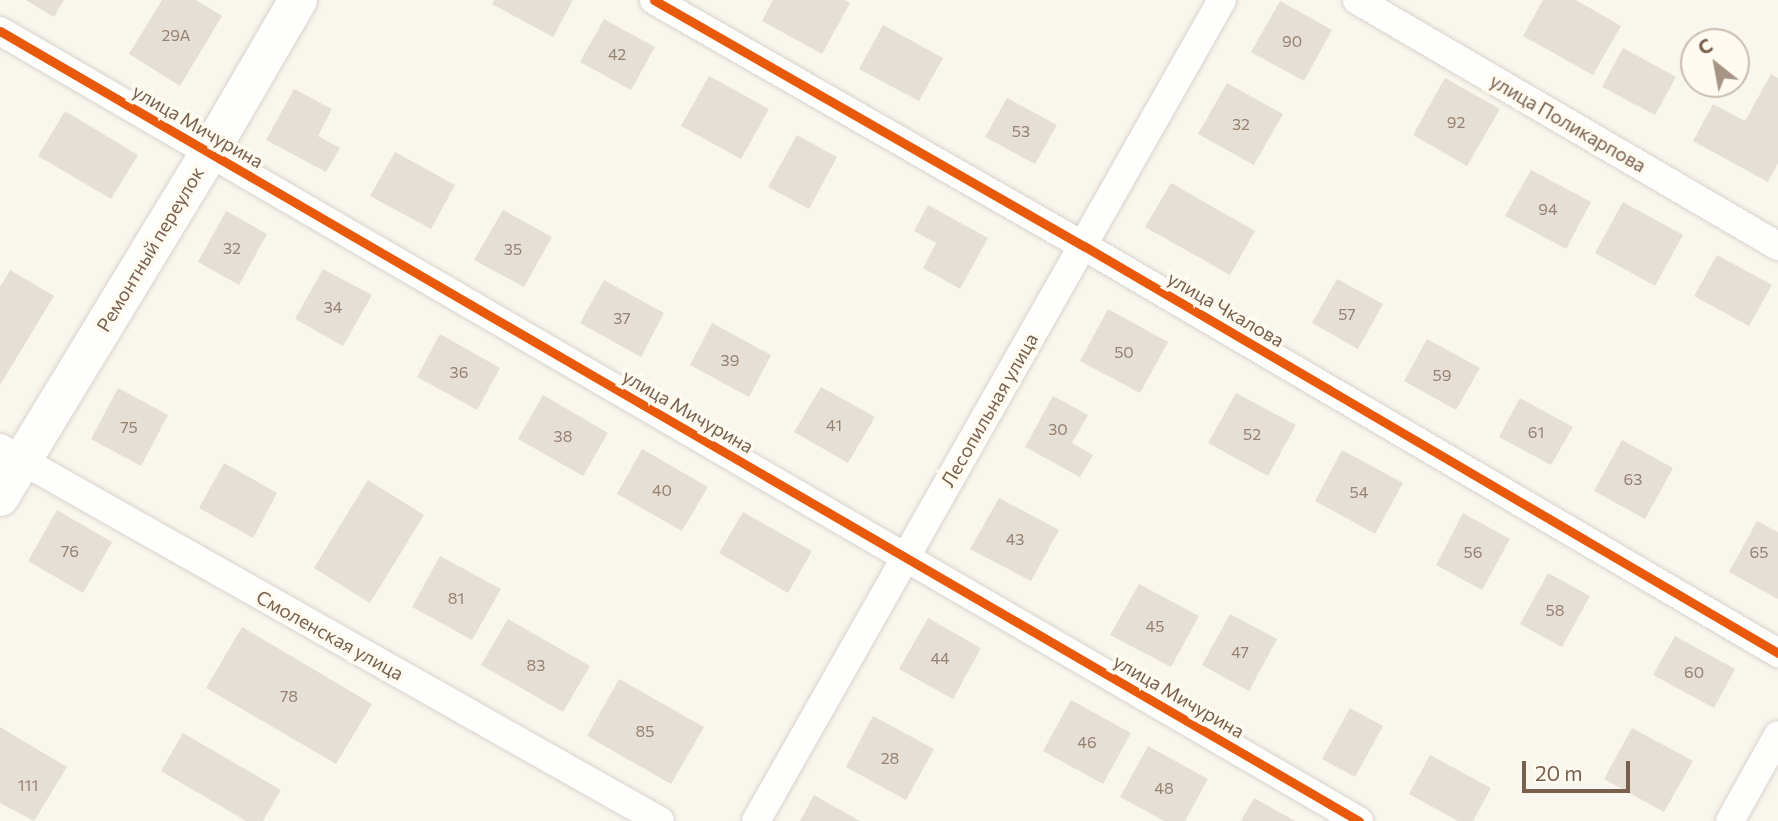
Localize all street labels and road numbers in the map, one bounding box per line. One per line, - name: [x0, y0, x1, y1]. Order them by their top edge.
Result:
- street label: улица Поликарпова: [1486, 69, 1650, 177]
- street label: улица Мичурина: [129, 79, 267, 173]
- street label: Ремонтный переулок: [92, 162, 208, 336]
- street label: улица Чкалова: [1164, 266, 1288, 352]
- street label: Лесопильная улица: [936, 329, 1042, 491]
- street label: улица Мичурина: [619, 364, 757, 458]
- street label: Смоленская улица: [253, 585, 407, 685]
- street label: улица Мичурина: [1110, 649, 1248, 743]

